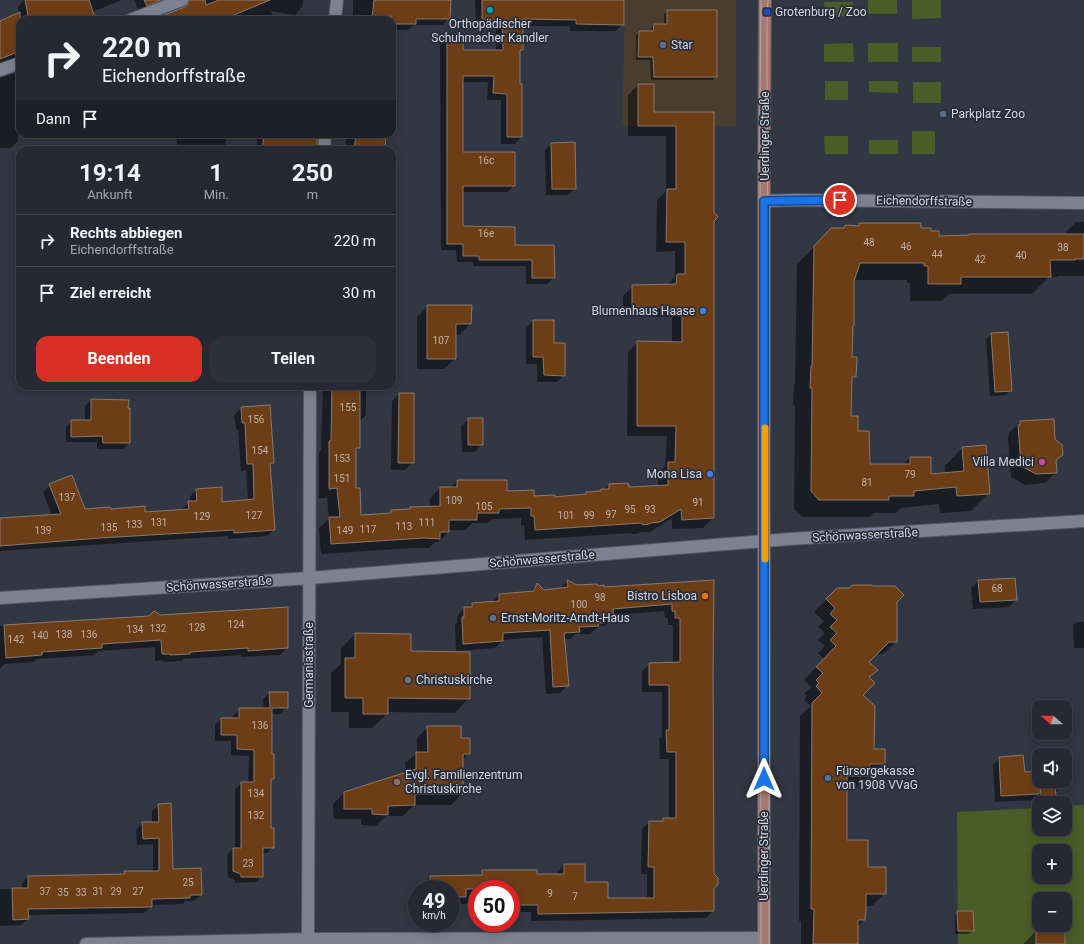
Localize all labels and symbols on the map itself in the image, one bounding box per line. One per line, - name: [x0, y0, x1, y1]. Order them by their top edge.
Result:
- marker: Orthopädischer Schuhmacher Kandler: [485, 5, 495, 15]
- place label: Grotenburg / Zoo: [775, 5, 867, 19]
- marker: Grotenburg / Zoo: [762, 7, 772, 17]
- place label: Orthopädischer Schuhmacher Kandler: [431, 17, 549, 45]
- place label: Star: [671, 38, 693, 52]
- marker: Star: [658, 40, 668, 50]
- street label: Uerdinger Straße: [758, 91, 772, 181]
- place label: Parkplatz Zoo: [951, 107, 1025, 121]
- marker: Parkplatz Zoo: [938, 109, 948, 119]
- house number: 16c: [478, 155, 494, 166]
- pin: [823, 183, 857, 217]
- street label: Eichendorffstraße: [876, 193, 972, 209]
- house number: 16e: [478, 228, 494, 239]
- house number: 48: [863, 237, 875, 248]
- house number: 46: [900, 241, 912, 252]
- house number: 38: [1057, 242, 1069, 253]
- house number: 44: [931, 249, 943, 260]
- house number: 40: [1015, 250, 1027, 261]
- house number: 42: [974, 254, 986, 265]
- place label: Blumenhaus Haase: [591, 304, 695, 318]
- marker: Blumenhaus Haase: [698, 306, 708, 316]
- house number: 107: [433, 335, 450, 346]
- house number: 155: [340, 402, 357, 413]
- house number: 156: [248, 414, 265, 425]
- house number: 154: [252, 445, 269, 456]
- house number: 153: [334, 453, 350, 464]
- place label: Villa Medici: [972, 455, 1034, 469]
- marker: Villa Medici: [1037, 457, 1047, 467]
- place label: Mona Lisa: [646, 467, 702, 481]
- marker: Mona Lisa: [705, 469, 715, 479]
- house number: 79: [904, 469, 916, 480]
- house number: 151: [334, 473, 350, 484]
- house number: 81: [861, 477, 873, 488]
- house number: 137: [59, 492, 76, 503]
- house number: 109: [446, 495, 462, 506]
- house number: 91: [692, 497, 704, 508]
- house number: 105: [476, 501, 493, 512]
- house number: 95: [624, 504, 636, 515]
- house number: 93: [644, 504, 656, 515]
- house number: 97: [605, 509, 617, 520]
- house number: 127: [246, 510, 263, 521]
- house number: 101: [558, 510, 574, 521]
- house number: 99: [583, 510, 595, 521]
- house number: 129: [194, 511, 210, 522]
- house number: 131: [151, 517, 167, 528]
- house number: 111: [419, 517, 435, 528]
- house number: 133: [126, 519, 142, 530]
- house number: 113: [396, 521, 412, 532]
- house number: 135: [101, 522, 118, 533]
- house number: 117: [360, 524, 377, 535]
- house number: 139: [35, 525, 51, 536]
- house number: 149: [337, 525, 353, 536]
- street label: Schönwasserstraße: [812, 525, 918, 545]
- street label: Schönwasserstraße: [489, 547, 595, 571]
- street label: Schönwasserstraße: [166, 573, 272, 595]
- house number: 68: [991, 583, 1003, 594]
- place label: Bistro Lisboa: [627, 589, 697, 603]
- marker: Bistro Lisboa: [700, 591, 710, 601]
- house number: 98: [594, 592, 606, 603]
- house number: 100: [571, 599, 588, 610]
- place label: Ernst-Moritz-Arndt-Haus: [501, 611, 630, 625]
- marker: Ernst-Moritz-Arndt-Haus: [488, 613, 498, 623]
- house number: 124: [228, 619, 245, 630]
- house number: 128: [189, 622, 206, 633]
- street label: Germaniastraße: [302, 622, 316, 708]
- house number: 132: [150, 623, 167, 634]
- house number: 134: [127, 624, 144, 635]
- house number: 138: [56, 629, 73, 640]
- house number: 136: [81, 629, 98, 640]
- house number: 140: [32, 630, 49, 641]
- house number: 142: [8, 634, 25, 645]
- place label: Christuskirche: [416, 673, 493, 687]
- marker: Christuskirche: [403, 675, 413, 685]
- north arrow: [1032, 700, 1072, 740]
- house number: 136: [252, 720, 269, 731]
- position arrow: [743, 758, 785, 800]
- place label: Fürsorgekasse von 1908 VVaG: [836, 764, 918, 792]
- place label: Evgl. Familienzentrum Christuskirche: [405, 768, 522, 796]
- marker: Fürsorgekasse von 1908 VVaG: [823, 773, 833, 783]
- marker: Evgl. Familienzentrum Christuskirche: [392, 777, 402, 787]
- house number: 134: [248, 788, 265, 799]
- house number: 132: [248, 810, 265, 821]
- street label: Uerdinger Straße: [757, 811, 771, 901]
- house number: 23: [242, 858, 254, 869]
- house number: 25: [182, 877, 194, 888]
- speed limit sign: 50: [468, 880, 520, 932]
- house number: 37: [39, 886, 51, 897]
- house number: 31: [92, 886, 104, 897]
- house number: 29: [110, 886, 122, 897]
- house number: 27: [132, 886, 144, 897]
- house number: 35: [57, 887, 69, 898]
- house number: 33: [75, 887, 87, 898]
- house number: 9: [547, 888, 553, 899]
- house number: 7: [572, 891, 578, 902]

